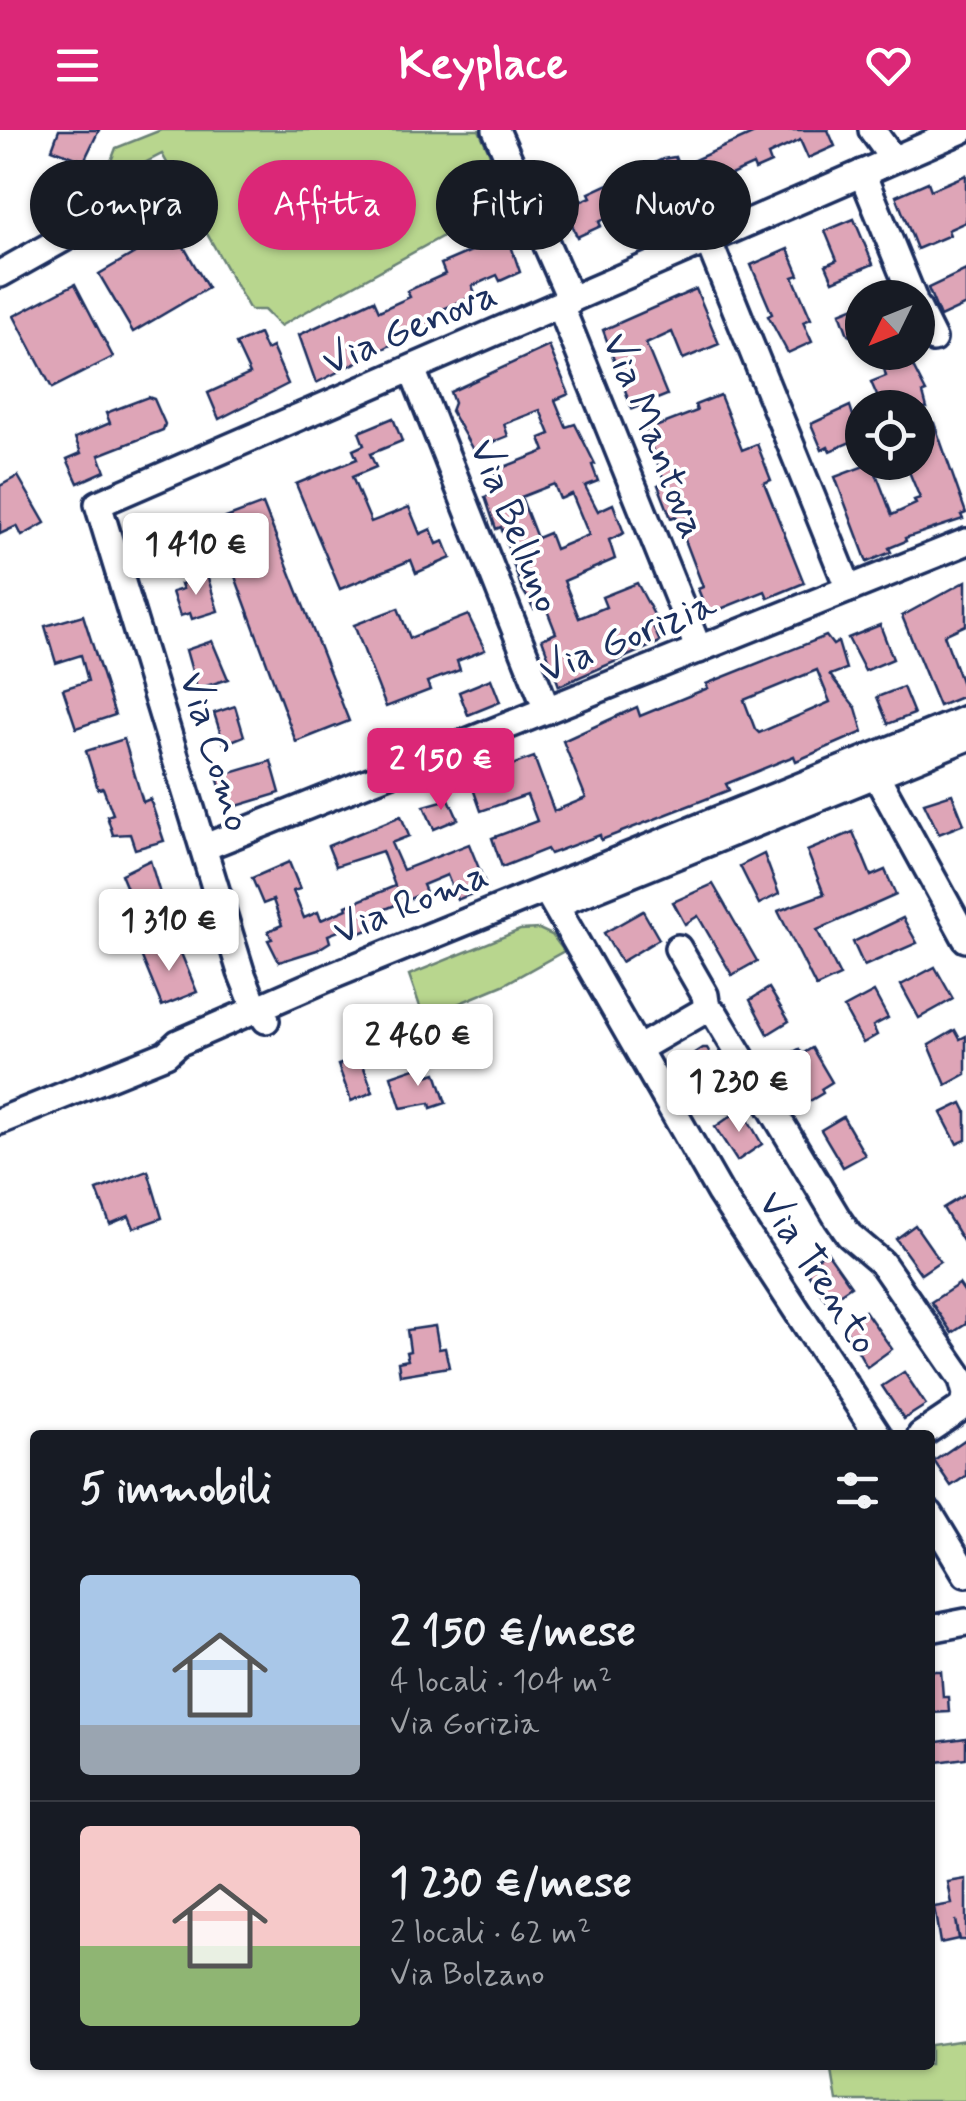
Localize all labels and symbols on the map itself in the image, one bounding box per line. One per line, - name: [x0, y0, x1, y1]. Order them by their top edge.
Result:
- street label: Via Genova: [315, 269, 505, 389]
- north arrow: [845, 280, 935, 370]
- street label: Via Mantova: [588, 326, 718, 546]
- street label: Via Belluno: [456, 432, 572, 620]
- pin: 1 410 €: [104, 513, 288, 598]
- street label: Via Gorizia: [532, 579, 725, 697]
- street label: Via Como: [165, 666, 263, 838]
- pin: 2 150 €: [349, 728, 533, 813]
- street label: Via Roma: [326, 849, 496, 959]
- pin: 1 310 €: [77, 889, 261, 974]
- pin: 2 460 €: [326, 1004, 510, 1089]
- pin: 1 230 €: [647, 1050, 831, 1135]
- street label: Via Trento: [745, 1181, 889, 1365]

